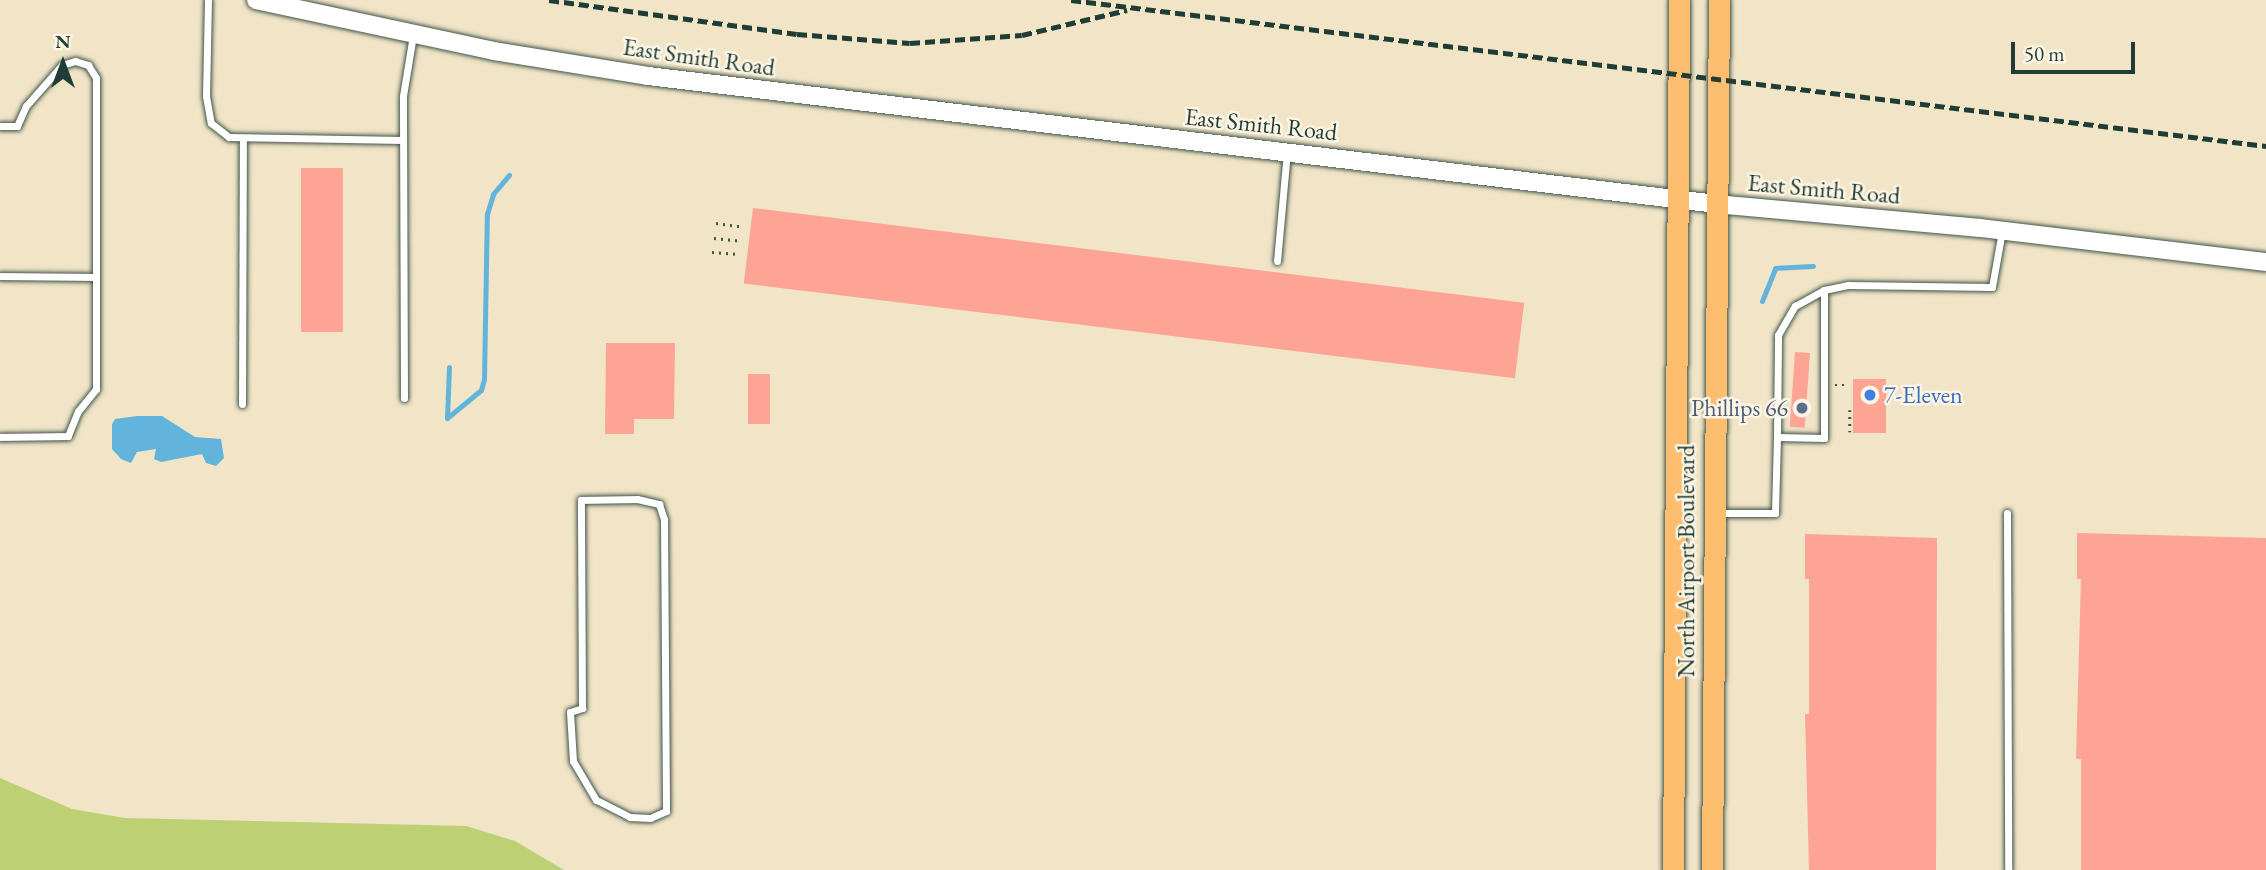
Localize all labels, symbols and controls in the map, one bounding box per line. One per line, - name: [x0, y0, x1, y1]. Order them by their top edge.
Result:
- north arrow: [28, 28, 98, 98]
- scale bar: [2014, 28, 2138, 72]
- text: N: [55, 29, 71, 54]
- street label: East Smith Road: [621, 32, 777, 82]
- text: 50 m: [2024, 40, 2065, 67]
- street label: East Smith Road: [1183, 102, 1339, 146]
- street label: East Smith Road: [1746, 168, 1902, 210]
- place label: 7-Eleven: [1884, 381, 1963, 409]
- marker: 7-Eleven: [1862, 387, 1878, 403]
- place label: Phillips 66: [1691, 394, 1788, 422]
- marker: Phillips 66: [1794, 400, 1810, 416]
- street label: North Airport Boulevard: [1672, 445, 1700, 677]

